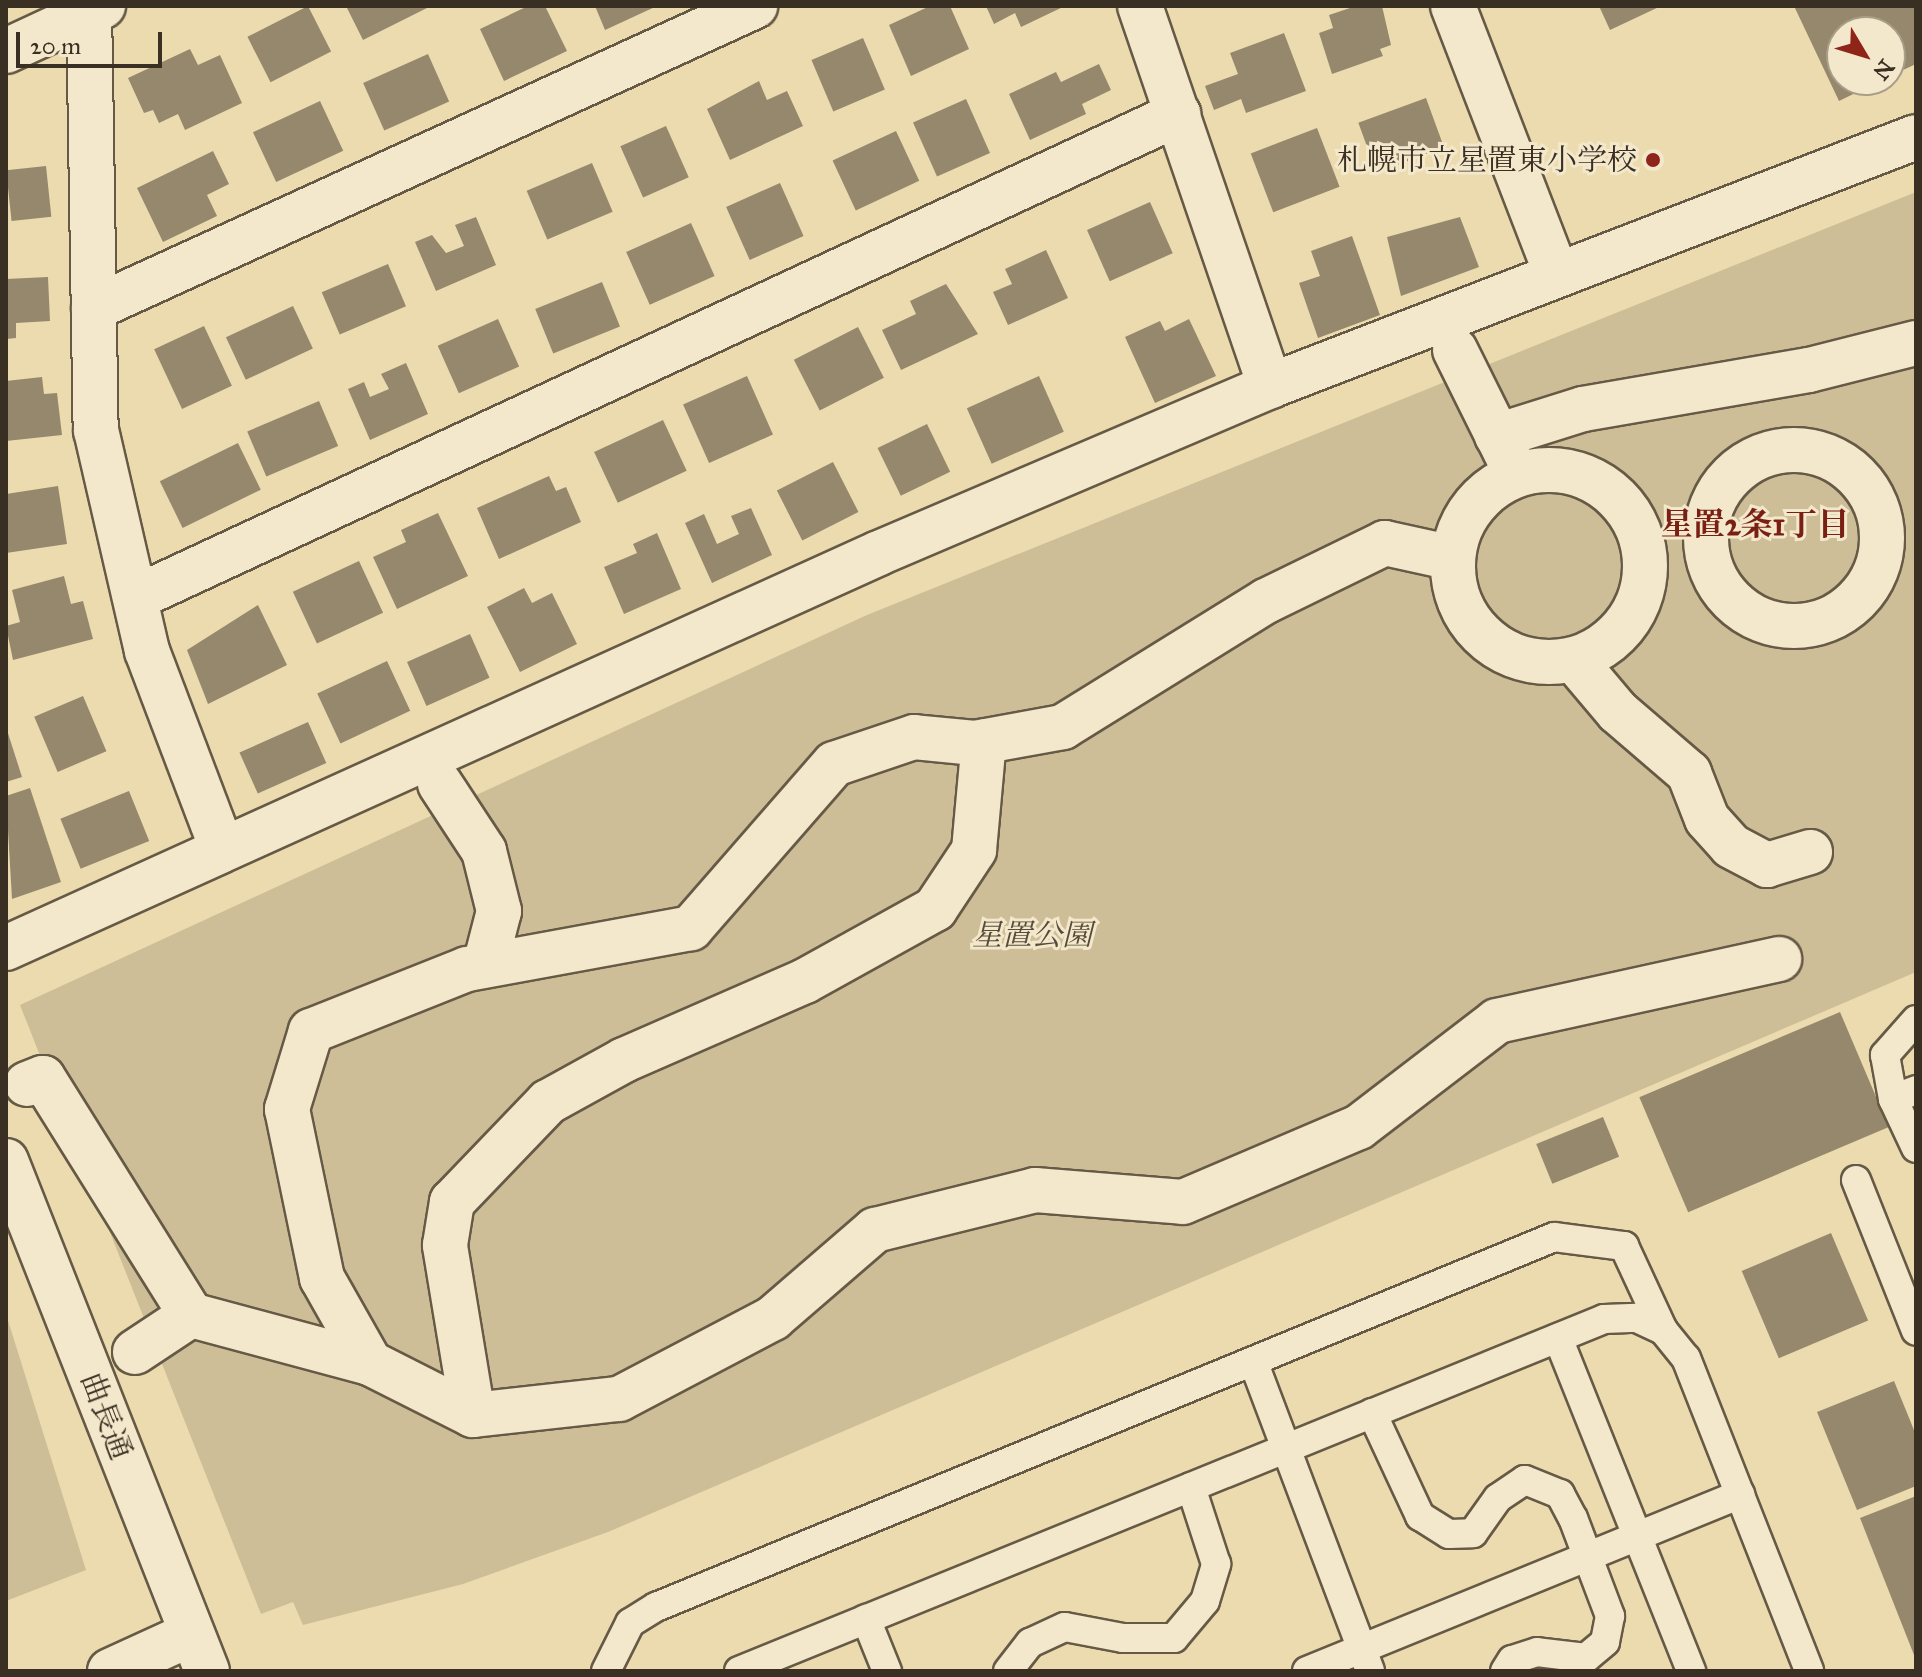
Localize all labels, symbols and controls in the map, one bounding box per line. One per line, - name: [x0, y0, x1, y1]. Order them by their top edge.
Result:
- scale bar: [20, 16, 166, 66]
- north arrow: [1826, 16, 1906, 96]
- text: 20 m: [30, 31, 81, 61]
- text: N: [1867, 54, 1900, 86]
- place label: 札幌市立星置東小学校: [1337, 142, 1637, 178]
- marker: 札幌市立星置東小学校: [1644, 151, 1662, 169]
- district label: 星置2条1丁目: [1661, 506, 1849, 544]
- park label: 星置公園: [972, 917, 1092, 953]
- street label: 曲長通: [73, 1368, 139, 1464]

